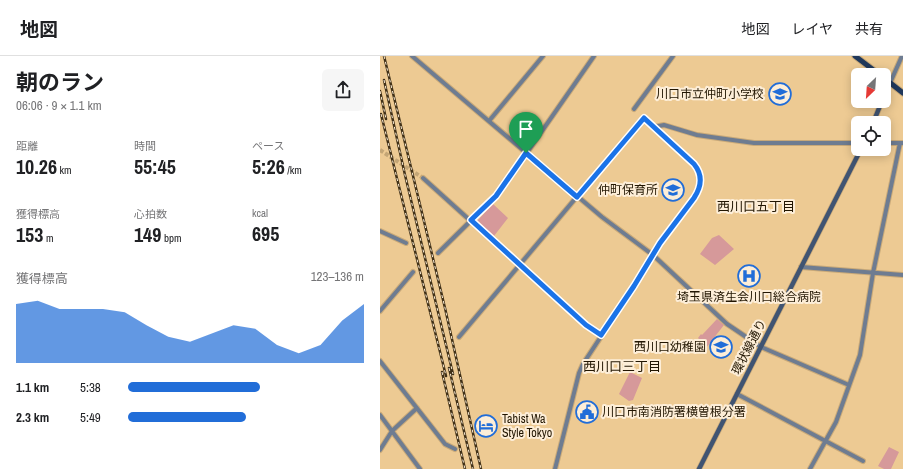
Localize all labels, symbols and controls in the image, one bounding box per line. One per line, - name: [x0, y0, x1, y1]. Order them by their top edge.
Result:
- text: 地図: [20, 16, 58, 42]
- text: 地図: [741, 20, 769, 38]
- text: レイヤ: [791, 20, 833, 38]
- text: 共有: [855, 20, 883, 38]
- text: 朝のラン: [16, 67, 104, 97]
- north arrow: [851, 68, 891, 108]
- map controls: [851, 68, 891, 156]
- button: share: [322, 69, 364, 111]
- school or university icon: 川口市立仲町小学校: [767, 81, 793, 107]
- place label: 川口市立仲町小学校: [656, 86, 764, 102]
- text: 06:06 · 9 × 1.1 km: [16, 97, 102, 114]
- pin: [509, 112, 543, 153]
- button: locate: [851, 116, 891, 156]
- icon: arrive: [515, 118, 537, 140]
- text: 距離: [16, 139, 38, 153]
- text: 時間: [134, 139, 156, 153]
- text: ペース: [252, 139, 284, 153]
- text: 10.26: [16, 153, 57, 180]
- text: 55:45: [134, 153, 176, 180]
- text: 5:26: [252, 153, 285, 180]
- text: km: [57, 163, 72, 177]
- text: /km: [285, 163, 302, 177]
- school or university icon: 仲町保育所: [660, 177, 686, 203]
- place label: 仲町保育所: [598, 182, 658, 198]
- district label: 西川口五丁目: [717, 198, 795, 215]
- text: kcal: [252, 206, 268, 220]
- text: 獲得標高: [16, 207, 60, 221]
- text: 心拍数: [134, 207, 167, 221]
- text: 695: [252, 220, 279, 247]
- text: 153: [16, 221, 43, 248]
- text: 149: [134, 221, 161, 248]
- text: m: [43, 231, 53, 245]
- text: bpm: [161, 231, 181, 245]
- hospital icon: 埼玉県済生会川口総合病院: [736, 263, 762, 289]
- text: 123–136 m: [311, 268, 364, 285]
- text: 獲得標高: [16, 270, 68, 287]
- place label: 埼玉県済生会川口総合病院: [677, 289, 821, 305]
- street label: 環状線通り: [728, 317, 770, 377]
- school or university icon: 西川口幼稚園: [708, 334, 734, 360]
- place label: 西川口幼稚園: [634, 339, 706, 355]
- district label: 西川口三丁目: [583, 358, 661, 375]
- text: 1.1 km: [16, 379, 49, 396]
- text: 5:38: [80, 379, 101, 396]
- public building icon: 川口市南消防署横曽根分署: [574, 399, 600, 425]
- place label: 川口市南消防署横曽根分署: [602, 404, 746, 420]
- text: 2.3 km: [16, 409, 49, 426]
- text: 5:49: [80, 409, 101, 426]
- place label: Tabist Wa Style Tokyo: [502, 411, 552, 441]
- hotel icon: Tabist Wa Style Tokyo: [473, 413, 499, 439]

